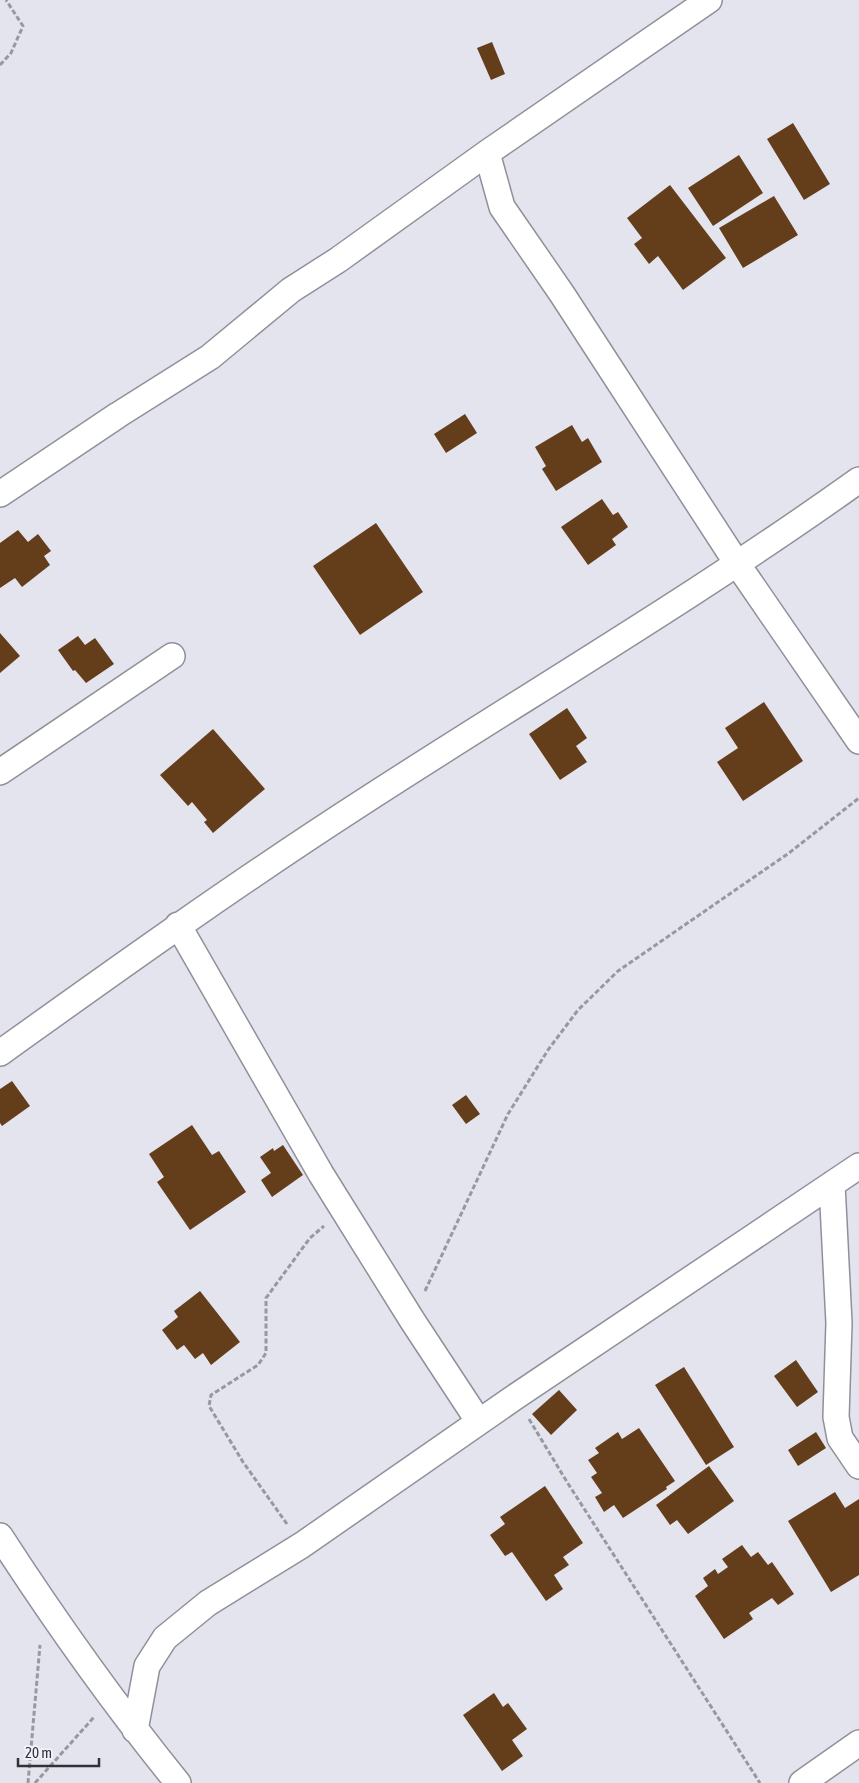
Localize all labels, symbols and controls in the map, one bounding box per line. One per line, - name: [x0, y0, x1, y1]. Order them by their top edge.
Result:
- scale bar: [18, 1736, 99, 1768]
- text: 20 m: [25, 1744, 52, 1761]

